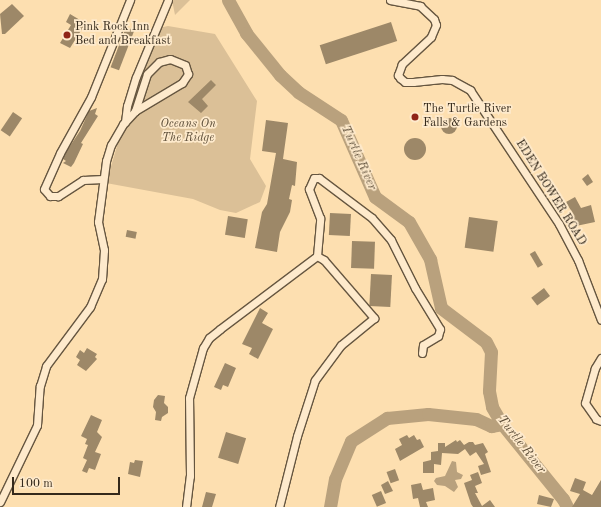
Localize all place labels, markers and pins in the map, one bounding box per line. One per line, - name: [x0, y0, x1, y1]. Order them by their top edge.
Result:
- place label: Pink Rock Inn Bed and Breakfast: [75, 21, 171, 49]
- marker: Pink Rock Inn Bed and Breakfast: [62, 30, 72, 40]
- place label: The Turtle River Falls & Gardens: [423, 103, 511, 131]
- marker: The Turtle River Falls & Gardens: [410, 112, 420, 122]

